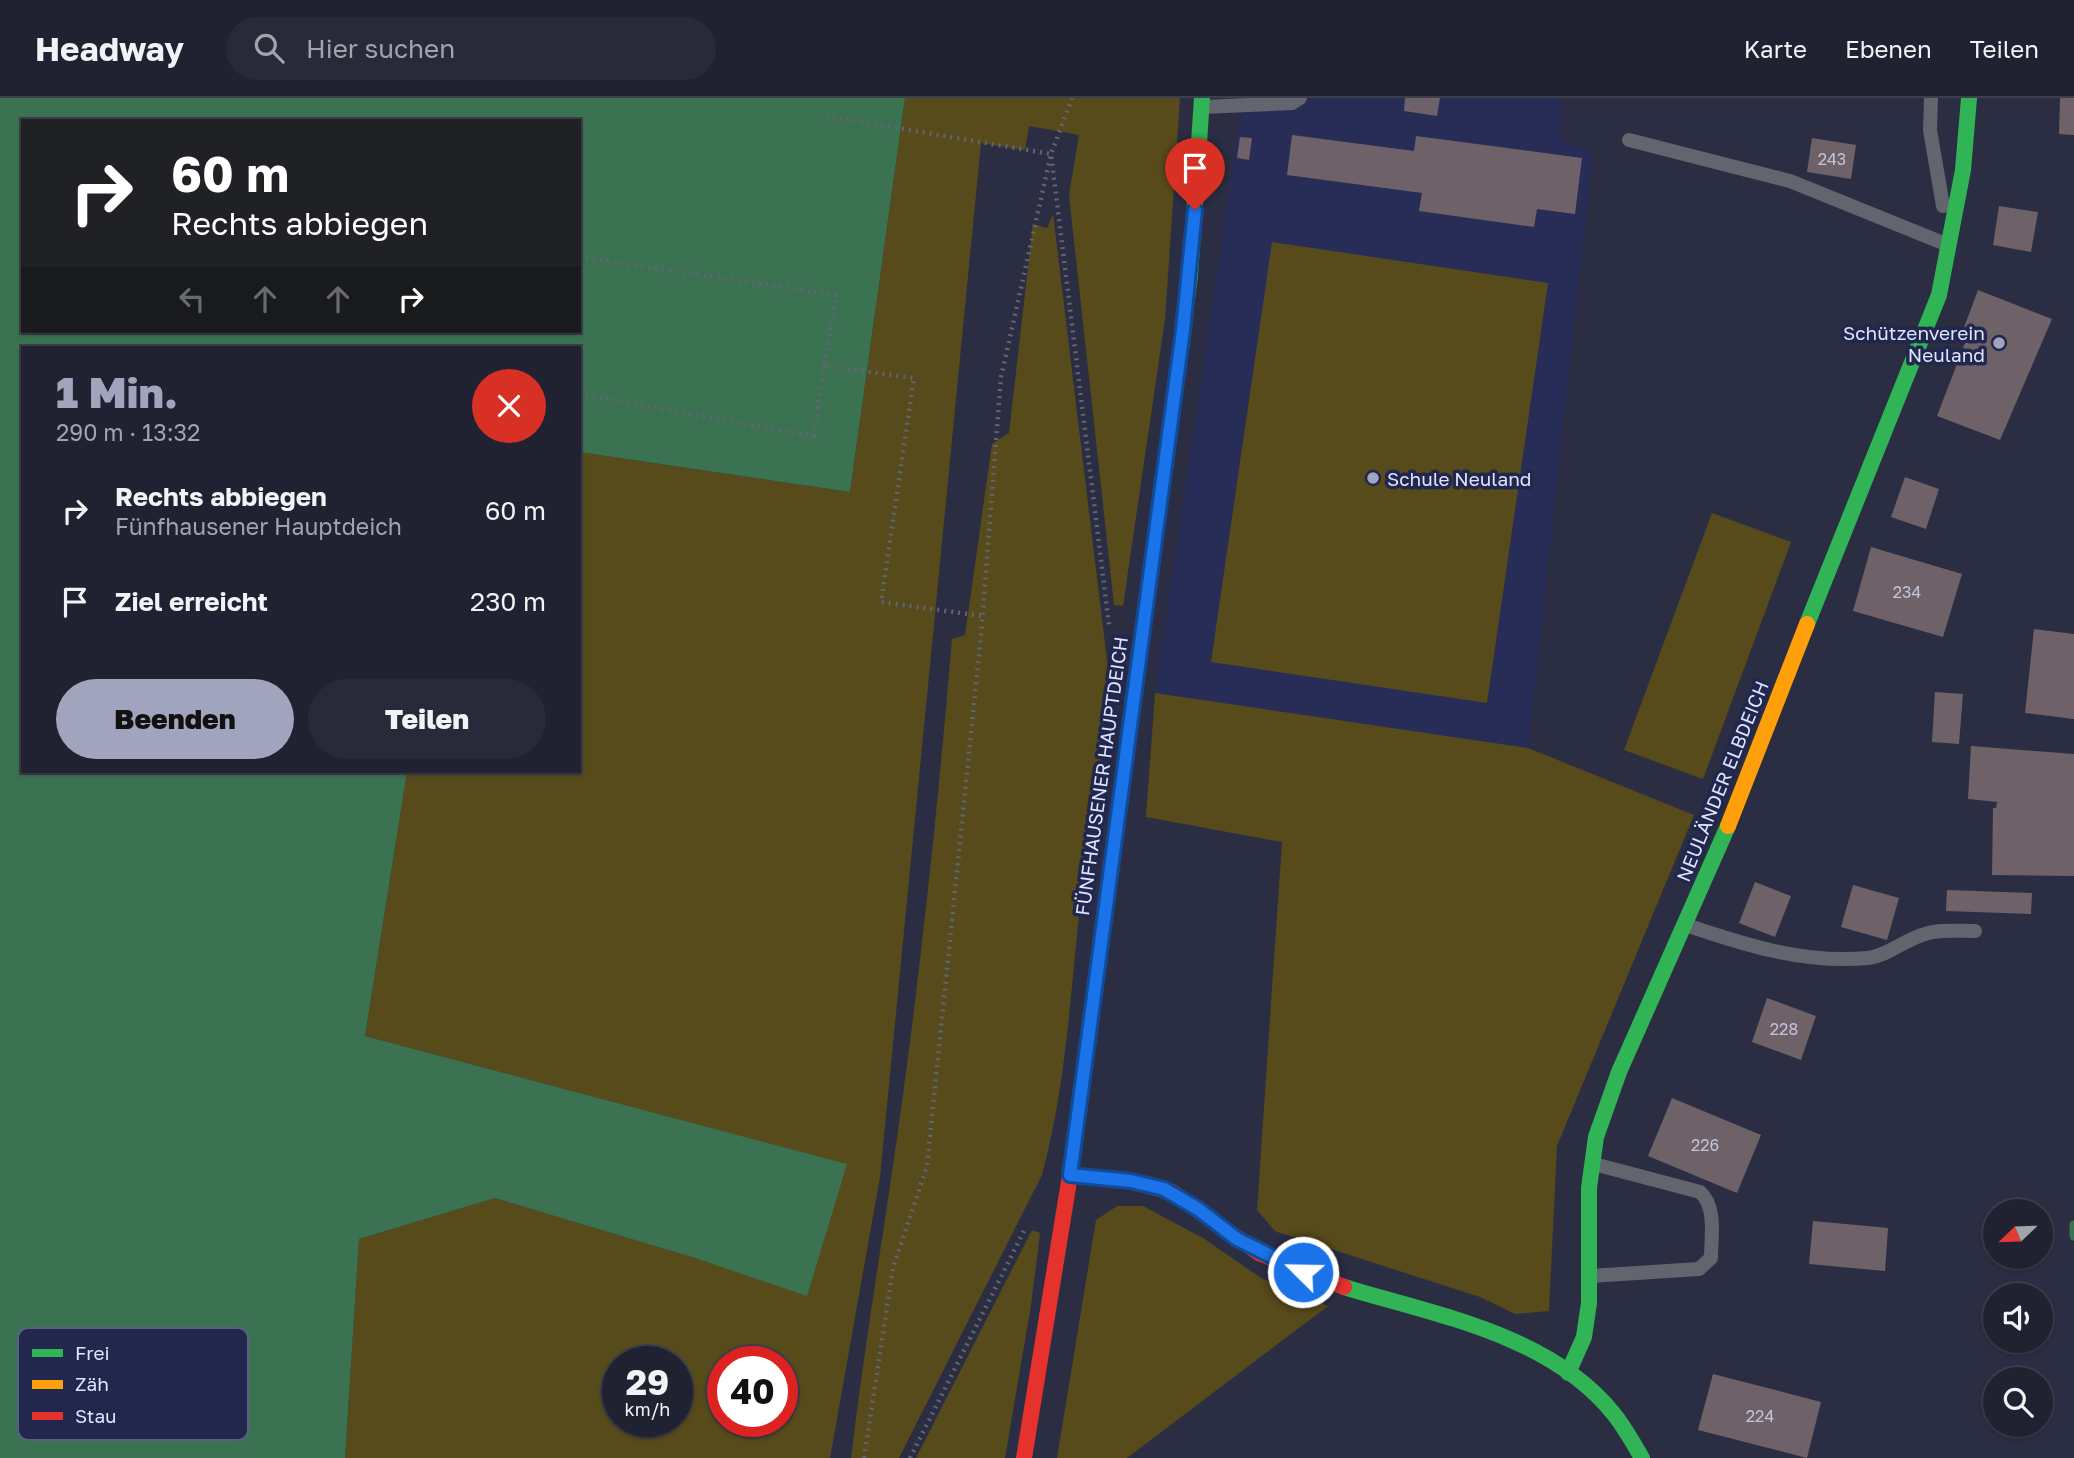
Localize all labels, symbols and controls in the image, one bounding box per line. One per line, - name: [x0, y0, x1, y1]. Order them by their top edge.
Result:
- search box: [226, 17, 716, 80]
- text: Headway: [35, 29, 184, 68]
- icon: search: [250, 29, 288, 67]
- text: Hier suchen: [306, 33, 455, 64]
- text: Karte: [1744, 34, 1807, 63]
- text: Ebenen: [1845, 34, 1932, 63]
- text: Teilen: [1970, 34, 2039, 63]
- pin: [1165, 138, 1225, 210]
- text: 60 m: [171, 144, 289, 203]
- icon: right: [56, 147, 147, 238]
- icon: arrive: [1176, 149, 1214, 187]
- house number: 243: [1818, 149, 1846, 169]
- text: Rechts abbiegen: [171, 204, 428, 242]
- icon: left: [173, 280, 211, 318]
- icon: ahead: [246, 280, 284, 318]
- icon: ahead: [319, 280, 357, 318]
- icon: right: [392, 280, 430, 318]
- place label: Schützenverein Neuland: [1843, 321, 1985, 366]
- marker: Schützenverein Neuland: [1991, 335, 2007, 351]
- text: 1 Min.: [56, 367, 178, 417]
- button: close: [472, 369, 546, 443]
- text: 290 m · 13:32: [56, 418, 200, 446]
- place label: Schule Neuland: [1387, 467, 1532, 490]
- marker: Schule Neuland: [1365, 470, 1381, 486]
- text: Rechts abbiegen: [115, 481, 327, 512]
- icon: right: [56, 492, 94, 530]
- text: 60 m: [485, 495, 546, 526]
- text: Fünfhausener Hauptdeich: [115, 512, 402, 540]
- house number: 234: [1893, 582, 1921, 602]
- icon: arrive: [56, 583, 94, 621]
- text: Ziel erreicht: [115, 586, 268, 617]
- text: 230 m: [470, 586, 546, 617]
- street label: FÜNFHAUSENER HAUPTDEICH: [1070, 635, 1132, 917]
- street label: NEULÄNDER ELBDEICH: [1671, 677, 1773, 885]
- button: Beenden: [56, 679, 294, 759]
- button: Teilen: [308, 679, 546, 759]
- house number: 228: [1770, 1019, 1798, 1039]
- house number: 226: [1691, 1135, 1719, 1155]
- north arrow: [1983, 1199, 2053, 1269]
- map controls: [1983, 1199, 2053, 1437]
- position arrow: [1266, 1235, 1340, 1309]
- button: sound: [1983, 1283, 2053, 1353]
- legend: [18, 1328, 248, 1440]
- text: Frei: [75, 1341, 110, 1364]
- speed limit sign: 40: [707, 1346, 798, 1437]
- text: 29: [626, 1361, 669, 1403]
- button: search: [1983, 1367, 2053, 1437]
- text: Zäh: [75, 1372, 109, 1395]
- text: km/h: [625, 1398, 670, 1420]
- text: Stau: [75, 1404, 117, 1427]
- house number: 224: [1746, 1406, 1774, 1426]

